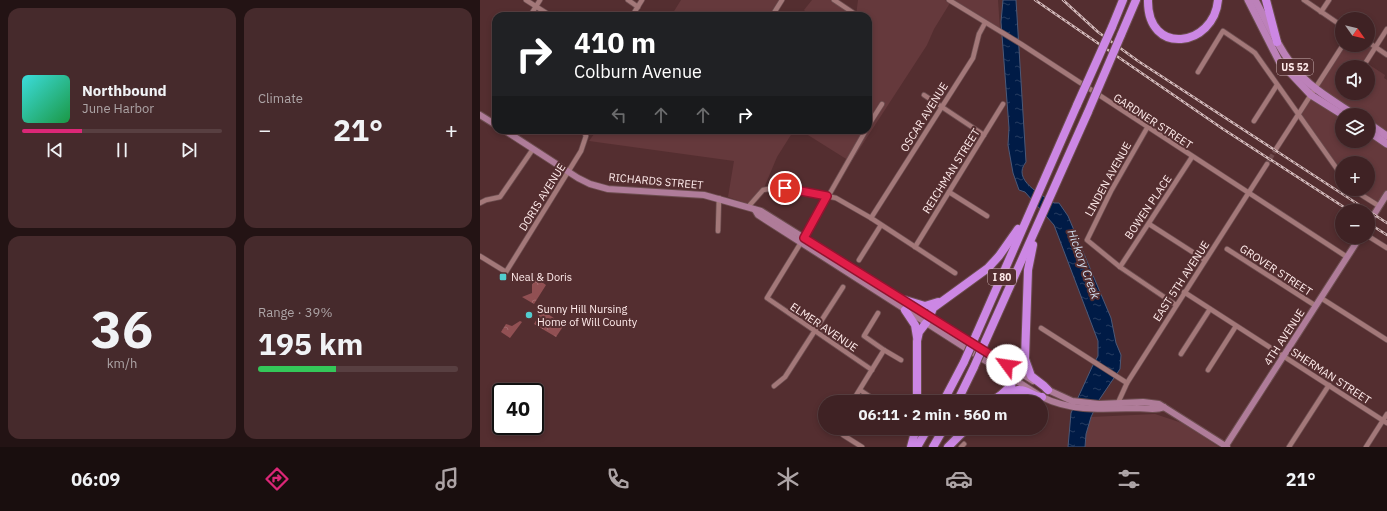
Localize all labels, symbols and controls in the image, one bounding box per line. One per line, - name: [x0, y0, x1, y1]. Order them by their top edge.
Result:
- north arrow: [1335, 12, 1375, 52]
- map controls: [1335, 12, 1375, 244]
- text: 410 m: [574, 24, 656, 61]
- icon: right: [508, 28, 560, 80]
- road number: US 52: [1277, 59, 1313, 75]
- text: Colburn Avenue: [574, 60, 702, 83]
- button: sound: [1335, 60, 1375, 100]
- street label: OSCAR AVENUE: [897, 80, 951, 154]
- text: Northbound: [82, 81, 167, 100]
- text: Climate: [258, 90, 303, 107]
- street label: GARDNER STREET: [1111, 90, 1196, 152]
- text: June Harbor: [82, 100, 154, 117]
- icon: left: [608, 104, 630, 126]
- icon: ahead: [650, 104, 672, 126]
- icon: ahead: [692, 104, 714, 126]
- icon: right: [734, 104, 756, 126]
- button: layers: [1335, 108, 1375, 148]
- text: 21°: [333, 110, 383, 149]
- text: −: [258, 115, 271, 144]
- text: +: [445, 115, 458, 144]
- street label: REICHMAN STREET: [919, 125, 983, 216]
- icon: previous: [44, 139, 66, 161]
- icon: pause: [111, 139, 133, 161]
- icon: next: [178, 139, 200, 161]
- street label: LINDEN AVENUE: [1082, 139, 1134, 219]
- button: +: [1335, 156, 1375, 196]
- street label: DORIS AVENUE: [516, 161, 568, 233]
- street label: RICHARDS STREET: [608, 170, 705, 192]
- pin: [768, 171, 802, 205]
- street label: BOWEN PLACE: [1121, 172, 1175, 242]
- icon: arrive: [774, 177, 796, 199]
- button: −: [1335, 204, 1375, 244]
- water label: Hickory Creek: [1064, 227, 1104, 302]
- street label: EAST 5TH AVENUE: [1150, 238, 1212, 324]
- street label: GROVER STREET: [1237, 241, 1315, 299]
- road number: I 80: [988, 269, 1016, 285]
- place label: Neal & Doris: [511, 270, 572, 284]
- marker: Neal & Doris: [498, 272, 508, 282]
- text: 36: [91, 295, 153, 362]
- street label: ELMER AVENUE: [788, 299, 860, 355]
- place label: Sunny Hill Nursing Home of Will County: [537, 302, 638, 329]
- text: Range · 39%: [258, 304, 332, 321]
- street label: 4TH AVENUE: [1261, 306, 1307, 368]
- marker: Sunny Hill Nursing Home of Will County: [524, 310, 534, 320]
- text: 195 km: [258, 324, 363, 363]
- position arrow: [986, 344, 1028, 386]
- street label: SHERMAN STREET: [1288, 345, 1374, 407]
- text: km/h: [107, 355, 137, 372]
- speed limit sign: 40: [492, 383, 544, 435]
- text: 06:11 · 2 min · 560 m: [859, 405, 1007, 424]
- icon: directions: [263, 465, 291, 493]
- icon: music: [433, 465, 461, 493]
- icon: phone: [604, 465, 632, 493]
- icon: climate: [774, 465, 802, 493]
- icon: car: [945, 465, 973, 493]
- icon: filters: [1115, 465, 1143, 493]
- text: 06:09: [71, 468, 120, 491]
- text: 21°: [1286, 468, 1316, 491]

